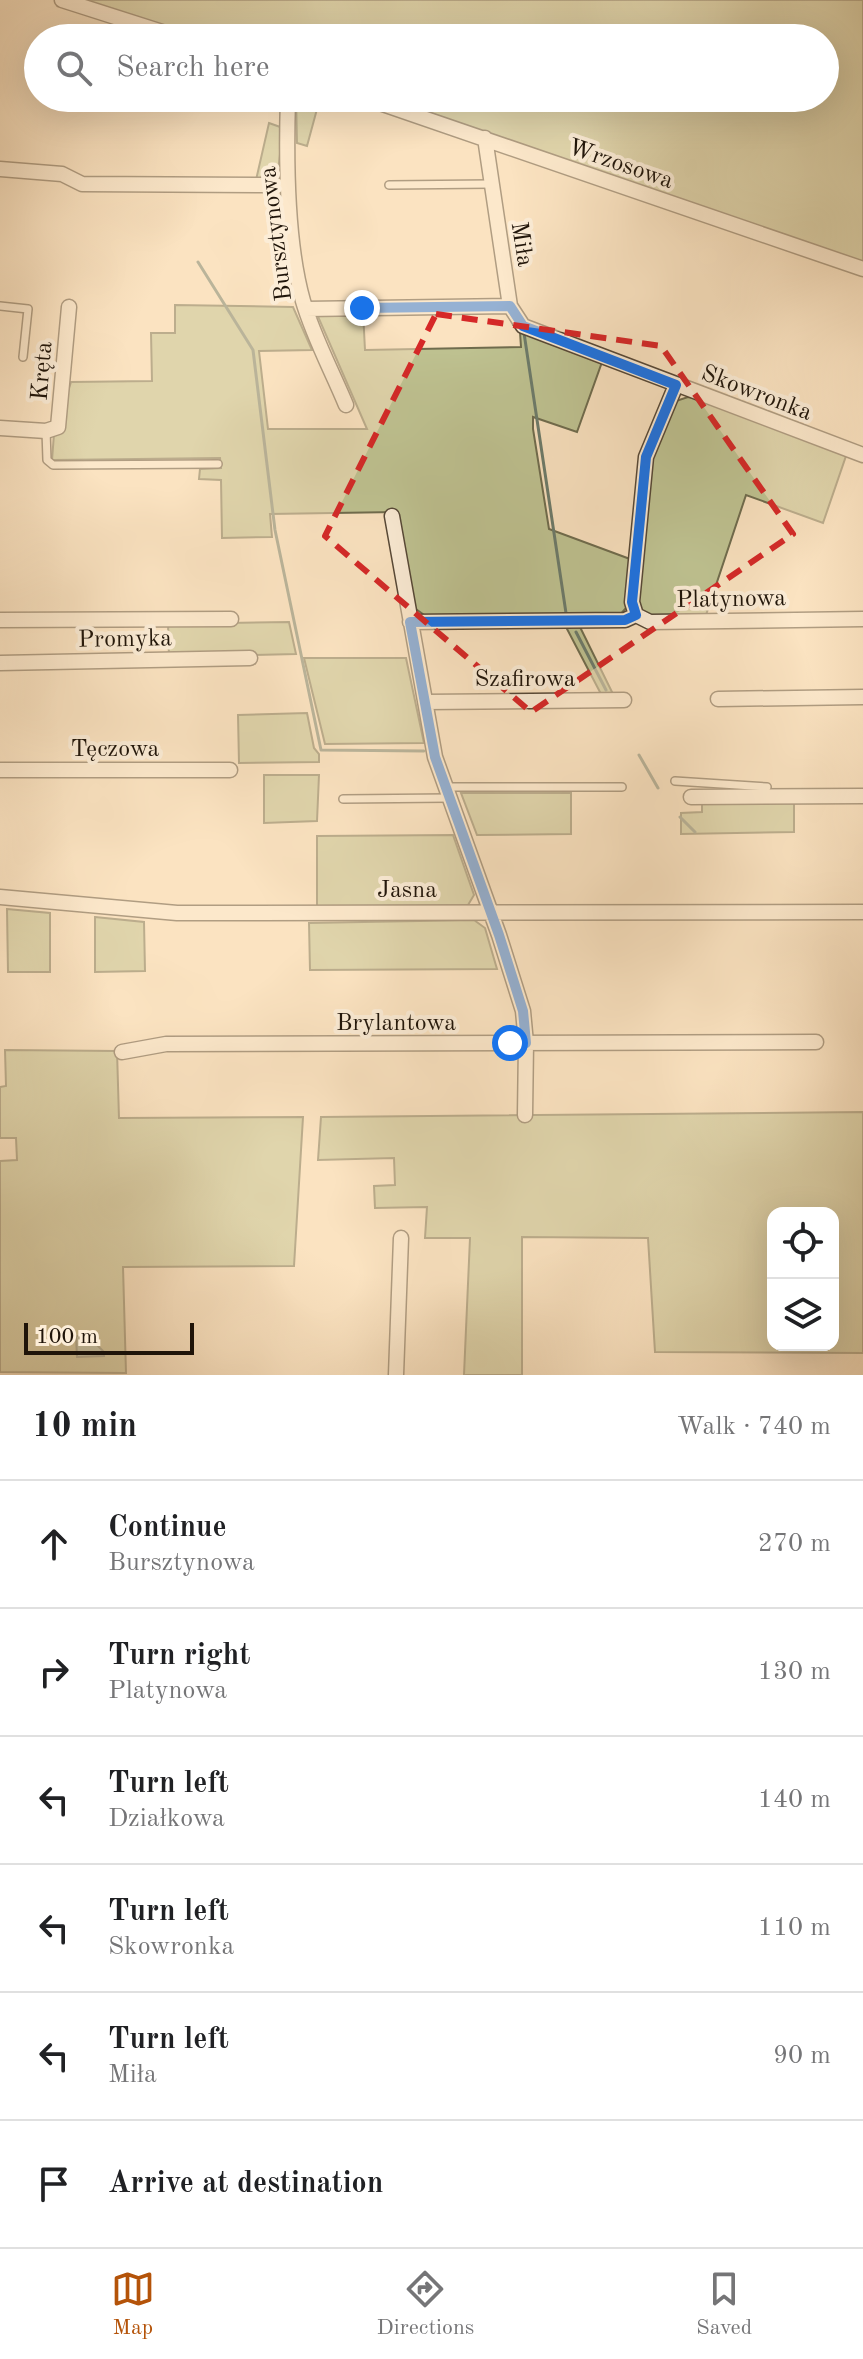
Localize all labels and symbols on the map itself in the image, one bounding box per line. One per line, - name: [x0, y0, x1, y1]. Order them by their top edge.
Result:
- street label: Wrzosowa: [565, 136, 676, 194]
- street label: Bursztynowa: [257, 165, 297, 302]
- street label: Miła: [506, 220, 536, 269]
- route end: [344, 290, 380, 326]
- street label: Kręta: [28, 340, 58, 402]
- street label: Skowronka: [698, 362, 815, 426]
- street label: Platynowa: [676, 587, 786, 613]
- street label: Promyka: [78, 627, 172, 653]
- street label: Szafirowa: [474, 668, 576, 692]
- street label: Tęczowa: [71, 738, 160, 762]
- street label: Jasna: [377, 879, 437, 903]
- street label: Brylantowa: [336, 1012, 456, 1036]
- route start: [492, 1025, 528, 1061]
- scale bar: [24, 1319, 194, 1355]

